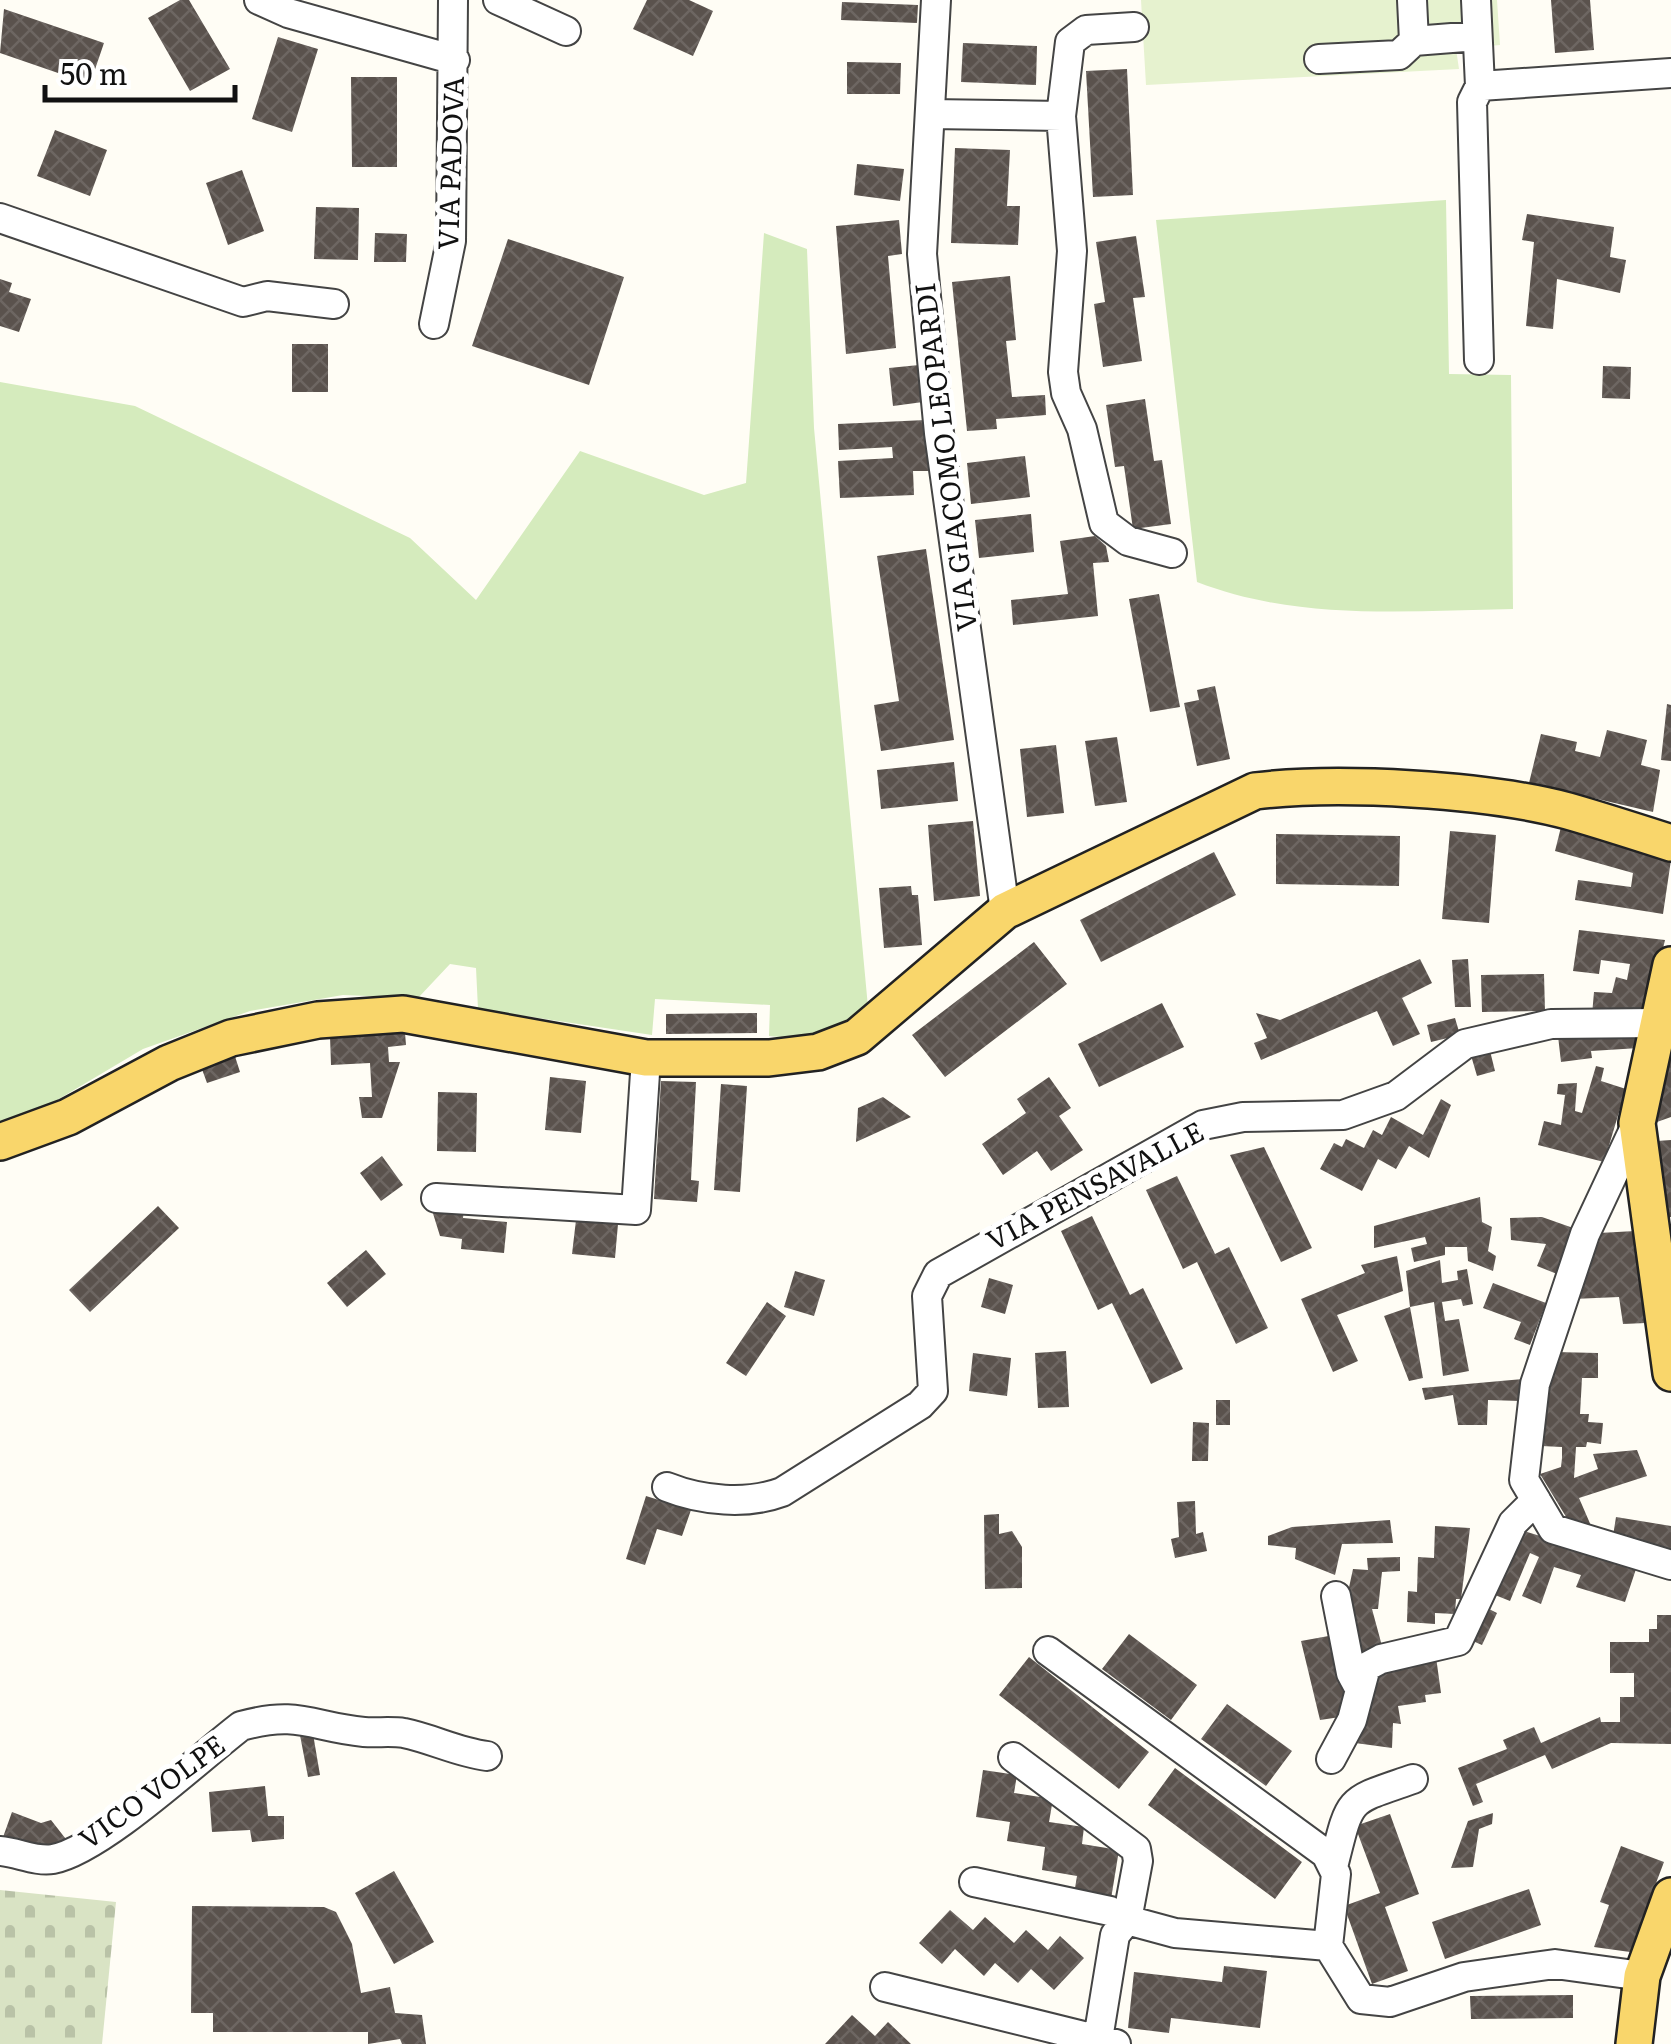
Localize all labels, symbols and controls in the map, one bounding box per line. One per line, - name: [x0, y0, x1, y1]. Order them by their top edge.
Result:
- scale bar: [45, 40, 235, 102]
- text: 50 m: [60, 50, 128, 94]
- street label: VIA PADOVA: [425, 75, 473, 250]
- street label: VIA GIACOMO LEOPARDI: [902, 280, 986, 634]
- street label: VIA PENSAVALLE: [978, 1109, 1210, 1259]
- street label: VICO VOLPE: [69, 1723, 233, 1858]

